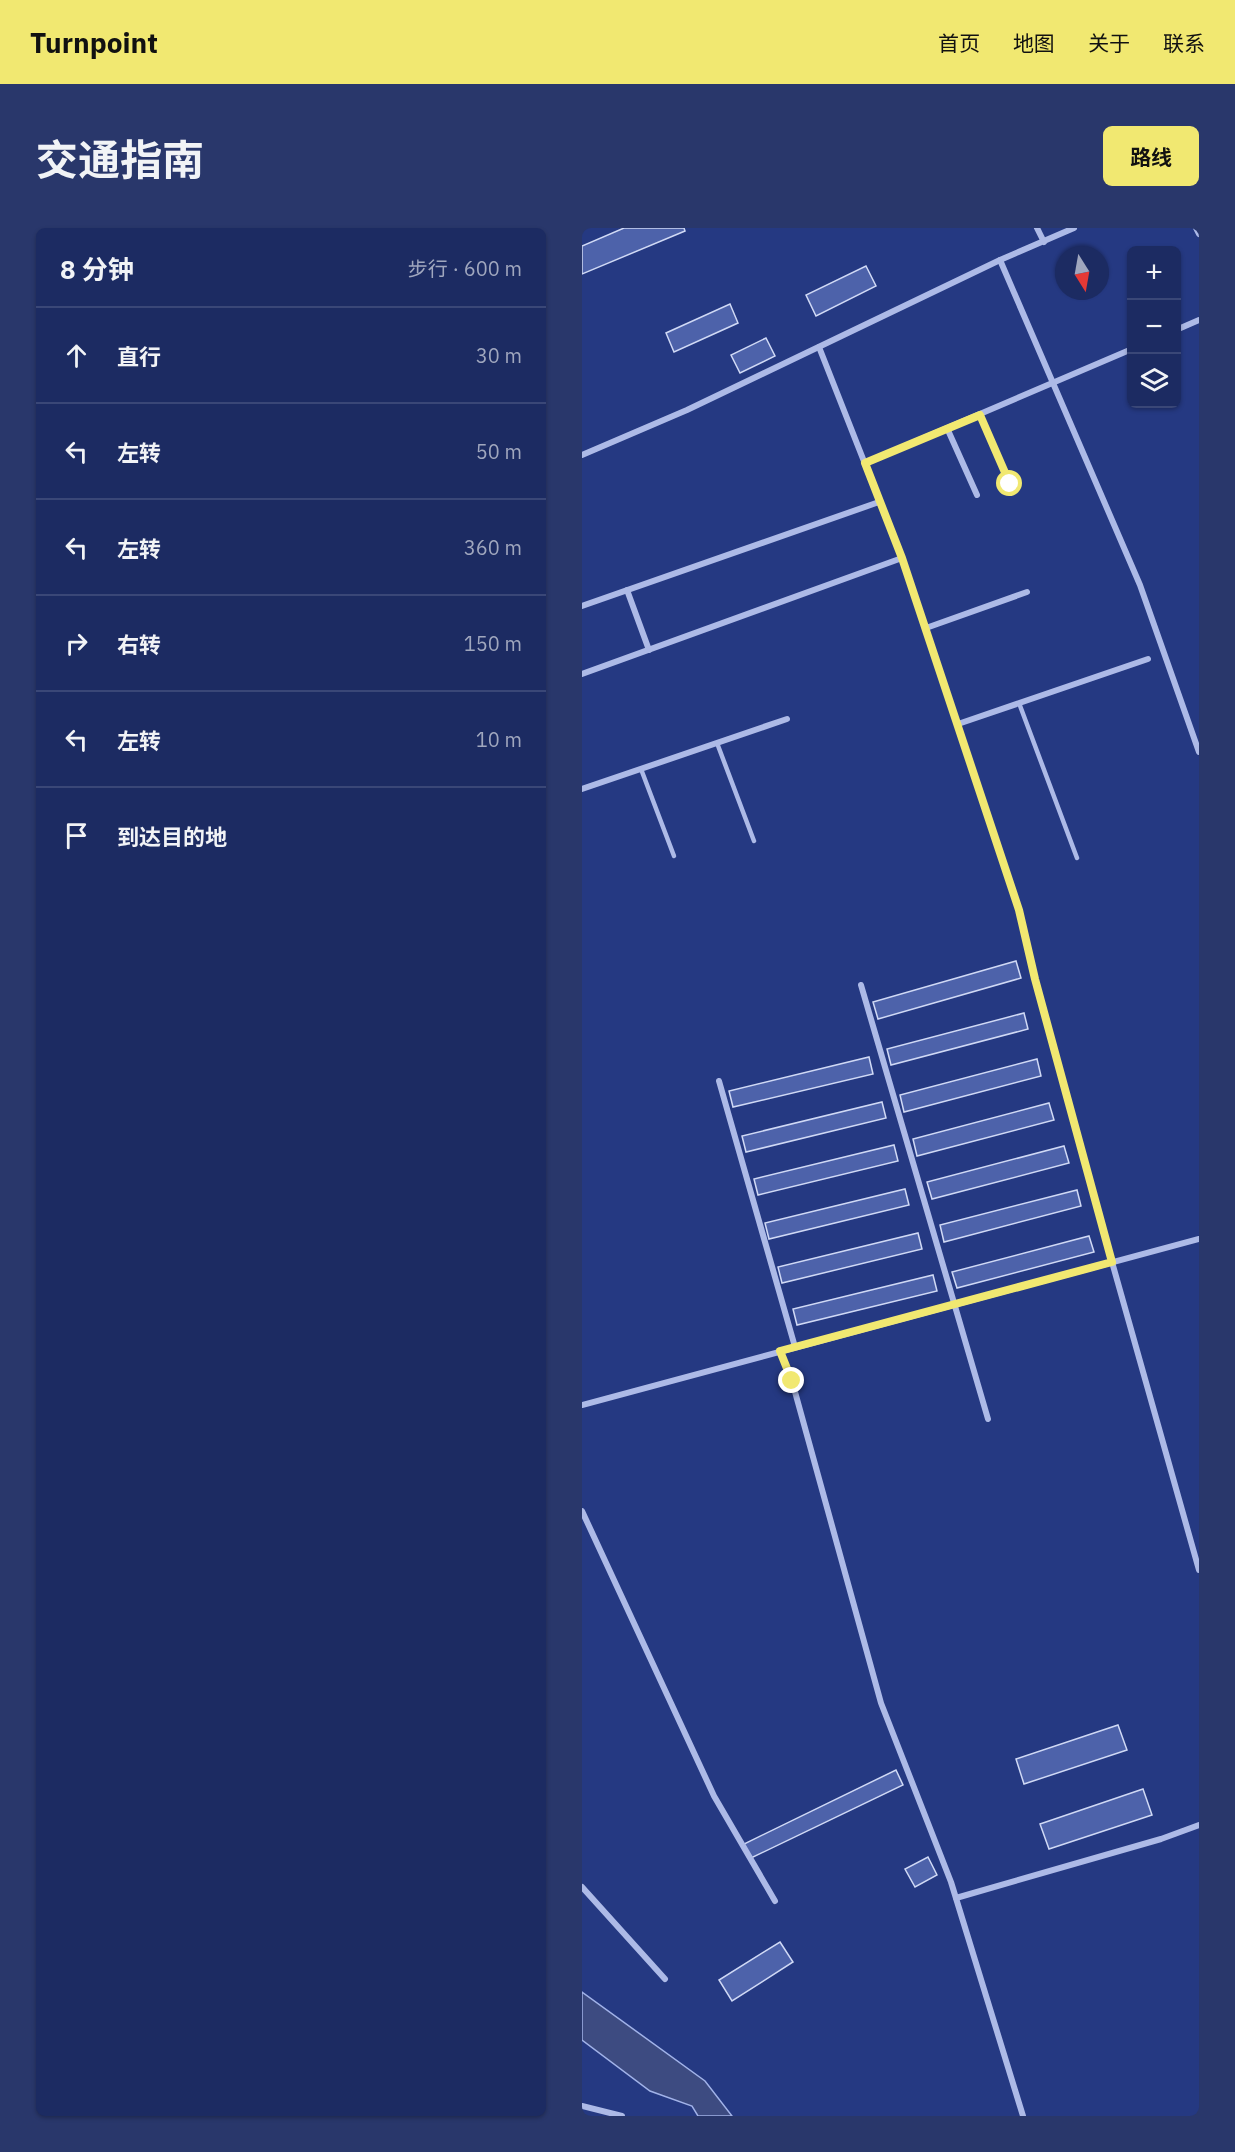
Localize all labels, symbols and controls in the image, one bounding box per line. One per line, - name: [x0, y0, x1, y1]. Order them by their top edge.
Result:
- text: Turnpoint: [30, 24, 158, 61]
- text: 首页: [938, 29, 980, 57]
- text: 地图: [1013, 29, 1055, 57]
- text: 关于: [1088, 29, 1130, 57]
- text: 联系: [1163, 29, 1205, 57]
- button: 路线: [1103, 126, 1199, 186]
- text: 交通指南: [36, 132, 204, 187]
- north arrow: [1055, 246, 1109, 300]
- map controls: [1127, 246, 1181, 408]
- button: +: [1127, 246, 1181, 300]
- text: 8 分钟: [60, 252, 134, 286]
- text: 步行 · 600 m: [408, 255, 522, 282]
- button: −: [1127, 300, 1181, 354]
- icon: ahead: [60, 339, 93, 372]
- text: 直行: [117, 342, 161, 371]
- text: 30 m: [476, 342, 522, 369]
- button: layers: [1127, 354, 1181, 408]
- icon: left: [60, 435, 93, 468]
- text: 左转: [117, 438, 161, 467]
- text: 50 m: [476, 438, 522, 465]
- route start: [996, 470, 1022, 496]
- icon: left: [60, 531, 93, 564]
- text: 左转: [117, 534, 161, 563]
- text: 360 m: [464, 534, 522, 561]
- icon: right: [60, 627, 93, 660]
- text: 右转: [117, 630, 161, 659]
- text: 150 m: [464, 630, 522, 657]
- icon: left: [60, 723, 93, 756]
- text: 左转: [117, 726, 161, 755]
- text: 10 m: [476, 726, 522, 753]
- icon: arrive: [60, 819, 93, 852]
- text: 到达目的地: [117, 822, 227, 851]
- route end: [778, 1367, 804, 1393]

